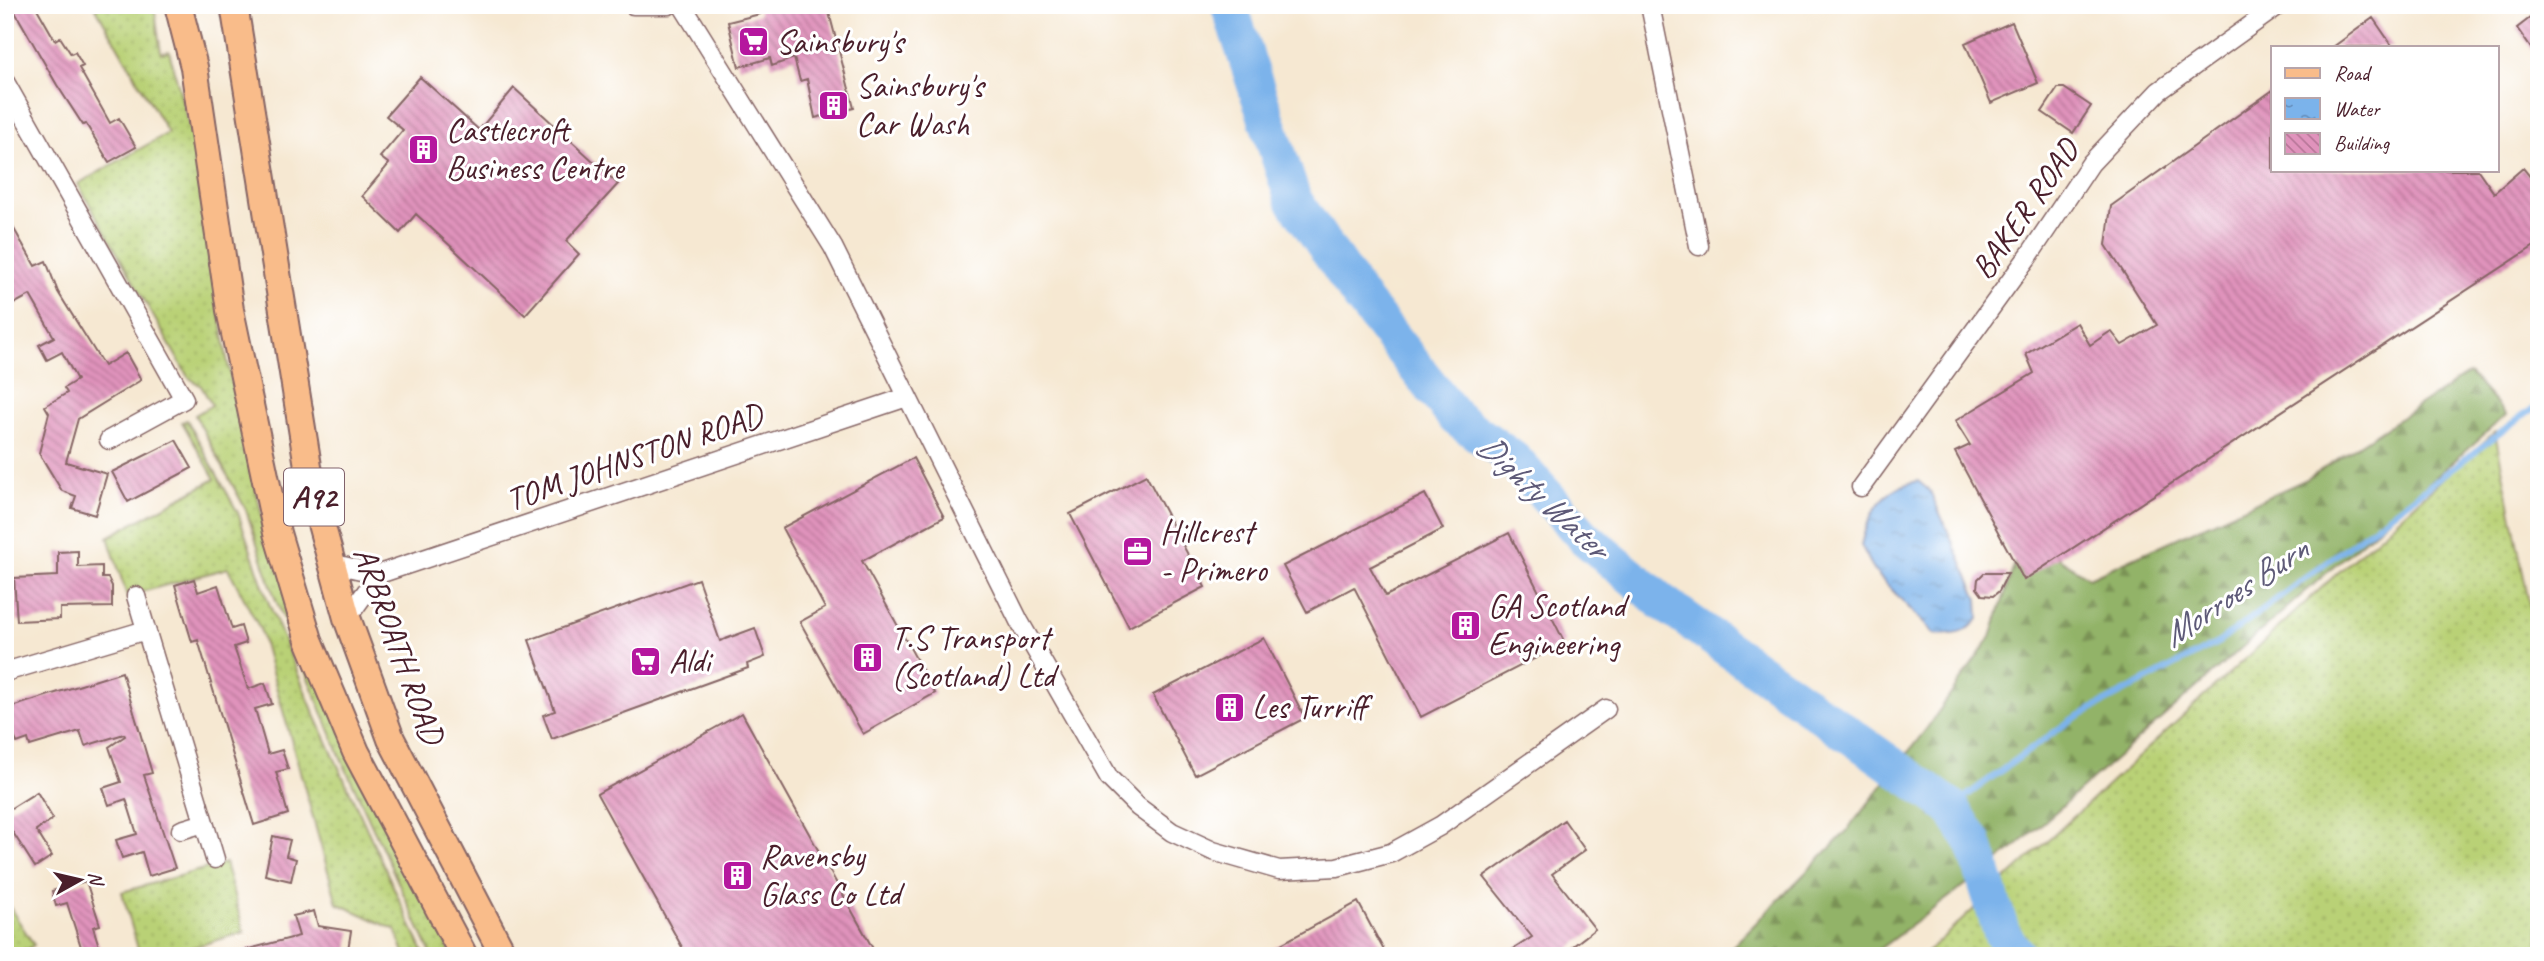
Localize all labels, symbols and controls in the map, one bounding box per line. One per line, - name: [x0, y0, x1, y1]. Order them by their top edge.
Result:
- place label: Sainsbury's: [776, 21, 906, 63]
- supermarket icon: Sainsbury's: [736, 25, 770, 59]
- legend: [2271, 46, 2498, 172]
- text: Road: [2334, 60, 2373, 86]
- place label: Sainsbury's Car Wash: [856, 65, 986, 145]
- building icon: Sainsbury's Car Wash: [816, 88, 850, 122]
- text: Water: [2334, 96, 2381, 122]
- place label: Castlecroft Business Centre: [446, 109, 626, 189]
- street label: BAKER ROAD: [1962, 129, 2090, 287]
- text: Building: [2334, 130, 2391, 156]
- building icon: Castlecroft Business Centre: [406, 132, 440, 166]
- street label: TOM JOHNSTON ROAD: [500, 393, 770, 521]
- water label: Dighty Water: [1468, 424, 1622, 572]
- road number: A92: [284, 468, 344, 526]
- place label: Hillcrest - Primero: [1160, 511, 1268, 591]
- water label: Morroes Burn: [2153, 525, 2319, 657]
- office icon: Hillcrest - Primero: [1120, 534, 1154, 568]
- street label: ARBROATH ROAD: [344, 541, 455, 752]
- place label: GA Scotland Engineering: [1488, 585, 1630, 665]
- building icon: GA Scotland Engineering: [1448, 608, 1482, 642]
- place label: T.S Transport (Scotland) Ltd: [891, 617, 1060, 697]
- place label: Aldi: [669, 640, 714, 682]
- building icon: T.S Transport (Scotland) Ltd: [851, 640, 885, 674]
- supermarket icon: Aldi: [629, 644, 663, 678]
- place label: Les Turriff: [1252, 686, 1373, 728]
- building icon: Les Turriff: [1212, 690, 1246, 724]
- place label: Ravensby Glass Co Ltd: [760, 835, 905, 915]
- north arrow: [46, 846, 116, 916]
- building icon: Ravensby Glass Co Ltd: [720, 858, 754, 892]
- text: N: [83, 870, 109, 888]

